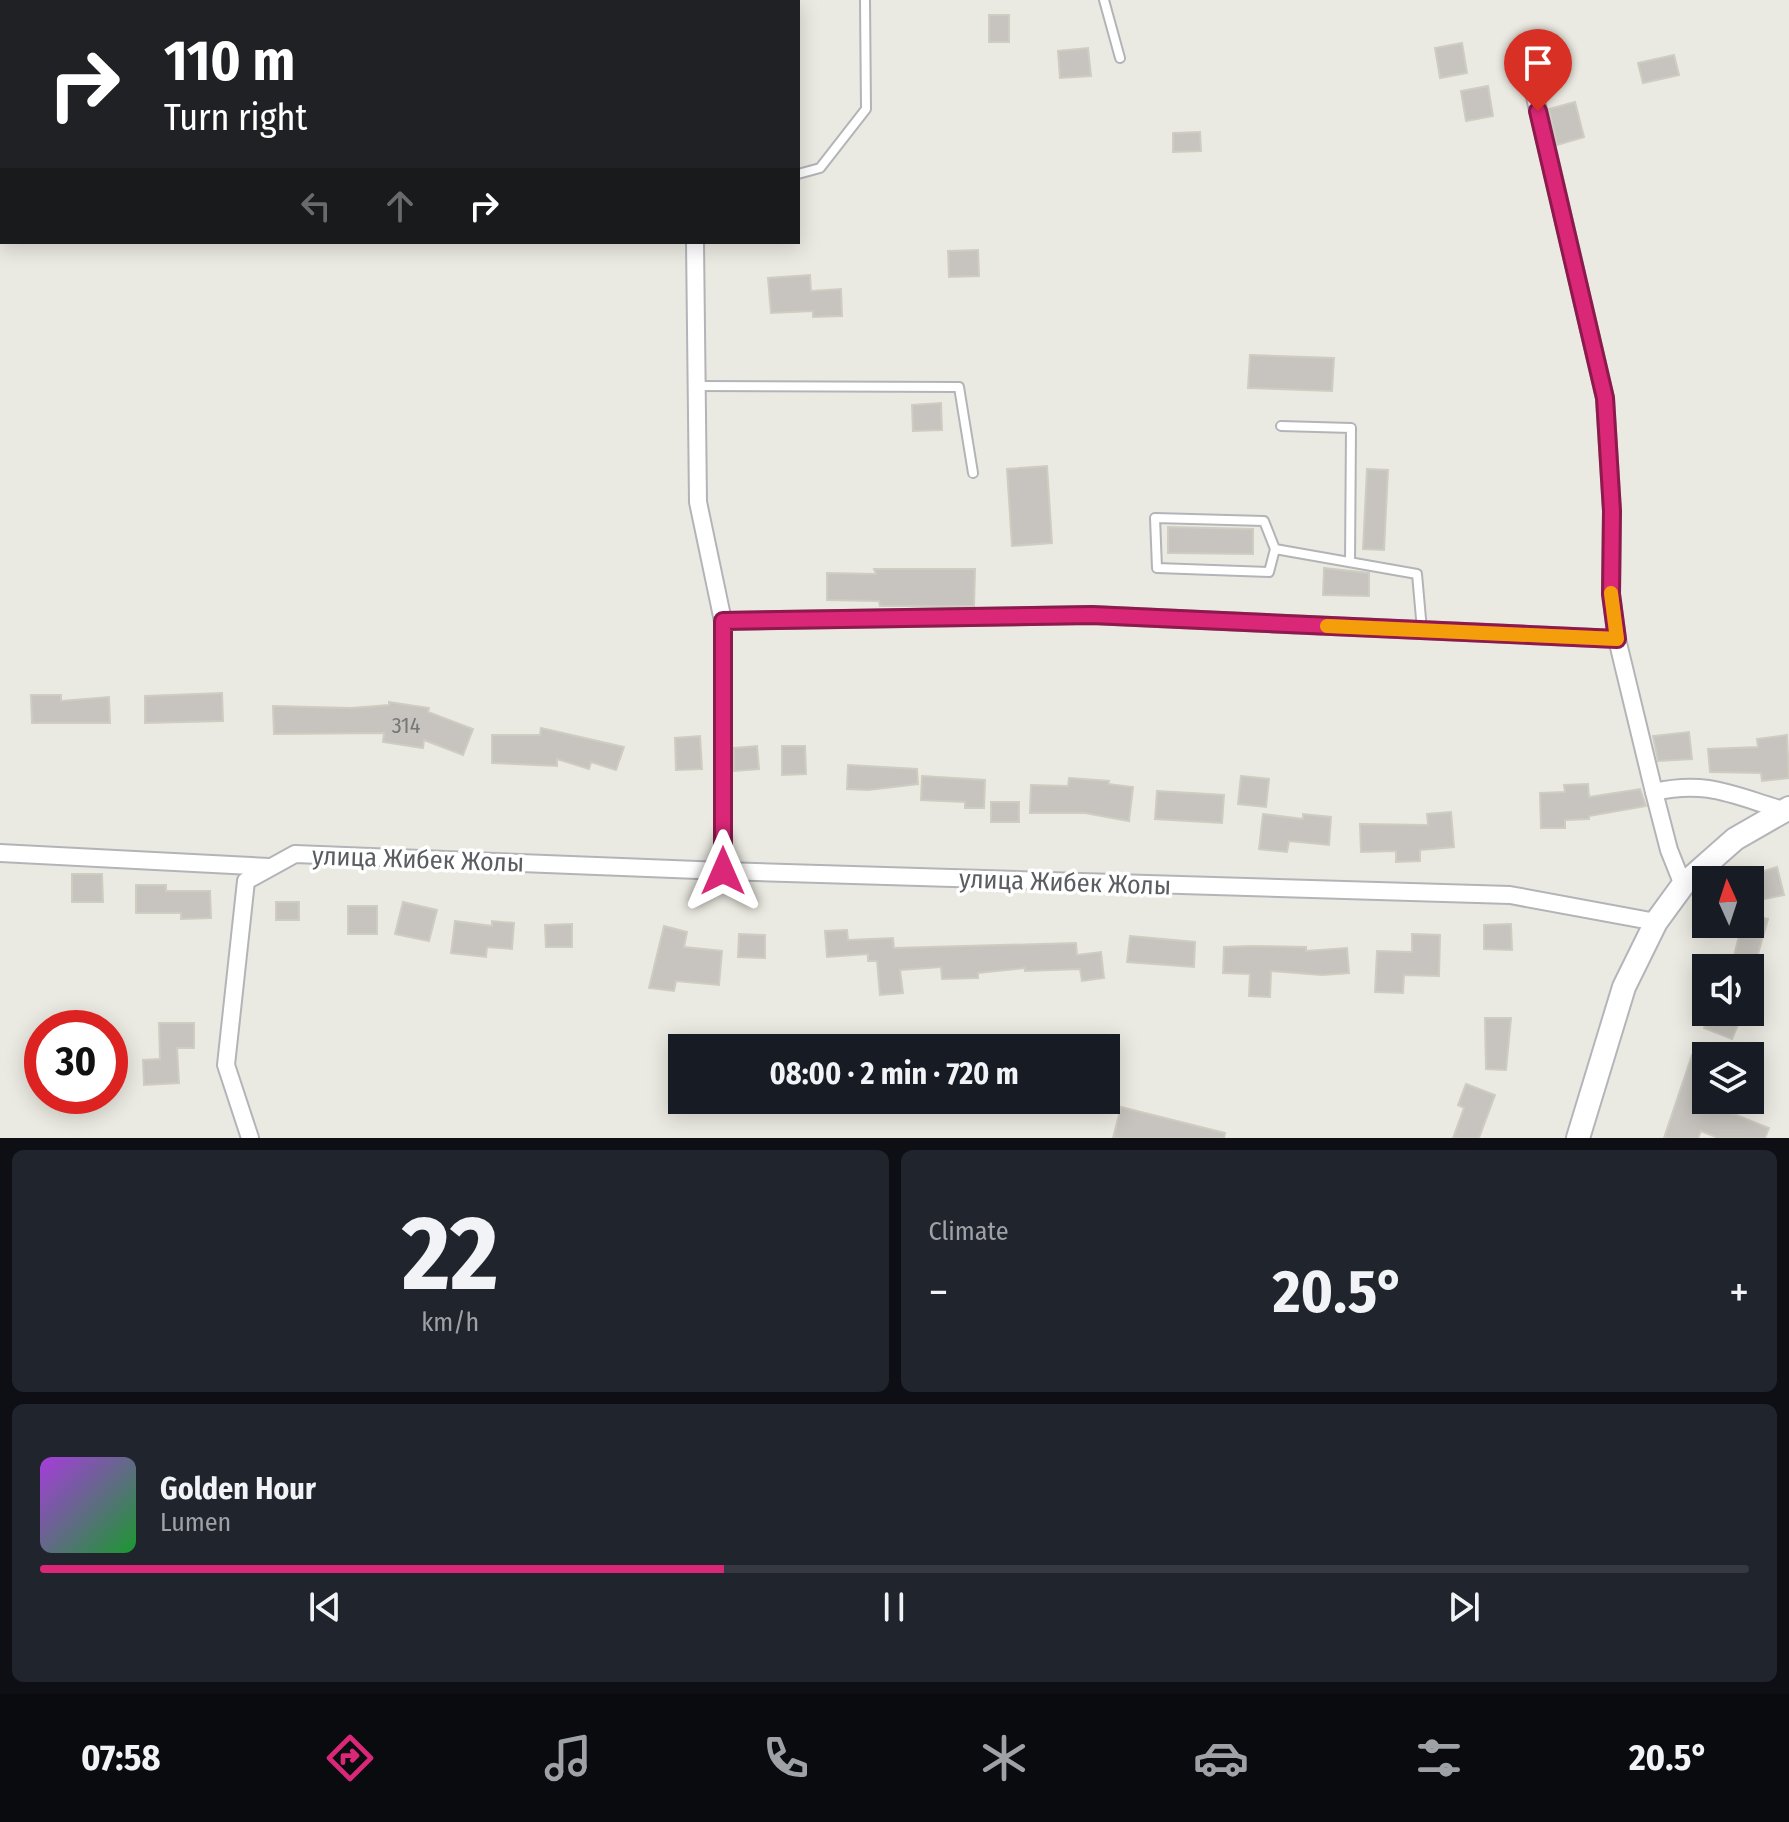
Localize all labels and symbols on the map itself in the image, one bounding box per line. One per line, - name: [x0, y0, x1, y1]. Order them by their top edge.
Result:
- pin: [1504, 29, 1572, 111]
- house number: 314: [392, 712, 421, 739]
- position arrow: [681, 829, 765, 913]
- street label: улица Жибек Жолы: [311, 840, 525, 879]
- street label: улица Жибек Жолы: [958, 863, 1172, 902]
- north arrow: [1692, 866, 1764, 938]
- speed limit sign: 30: [24, 1010, 128, 1114]

